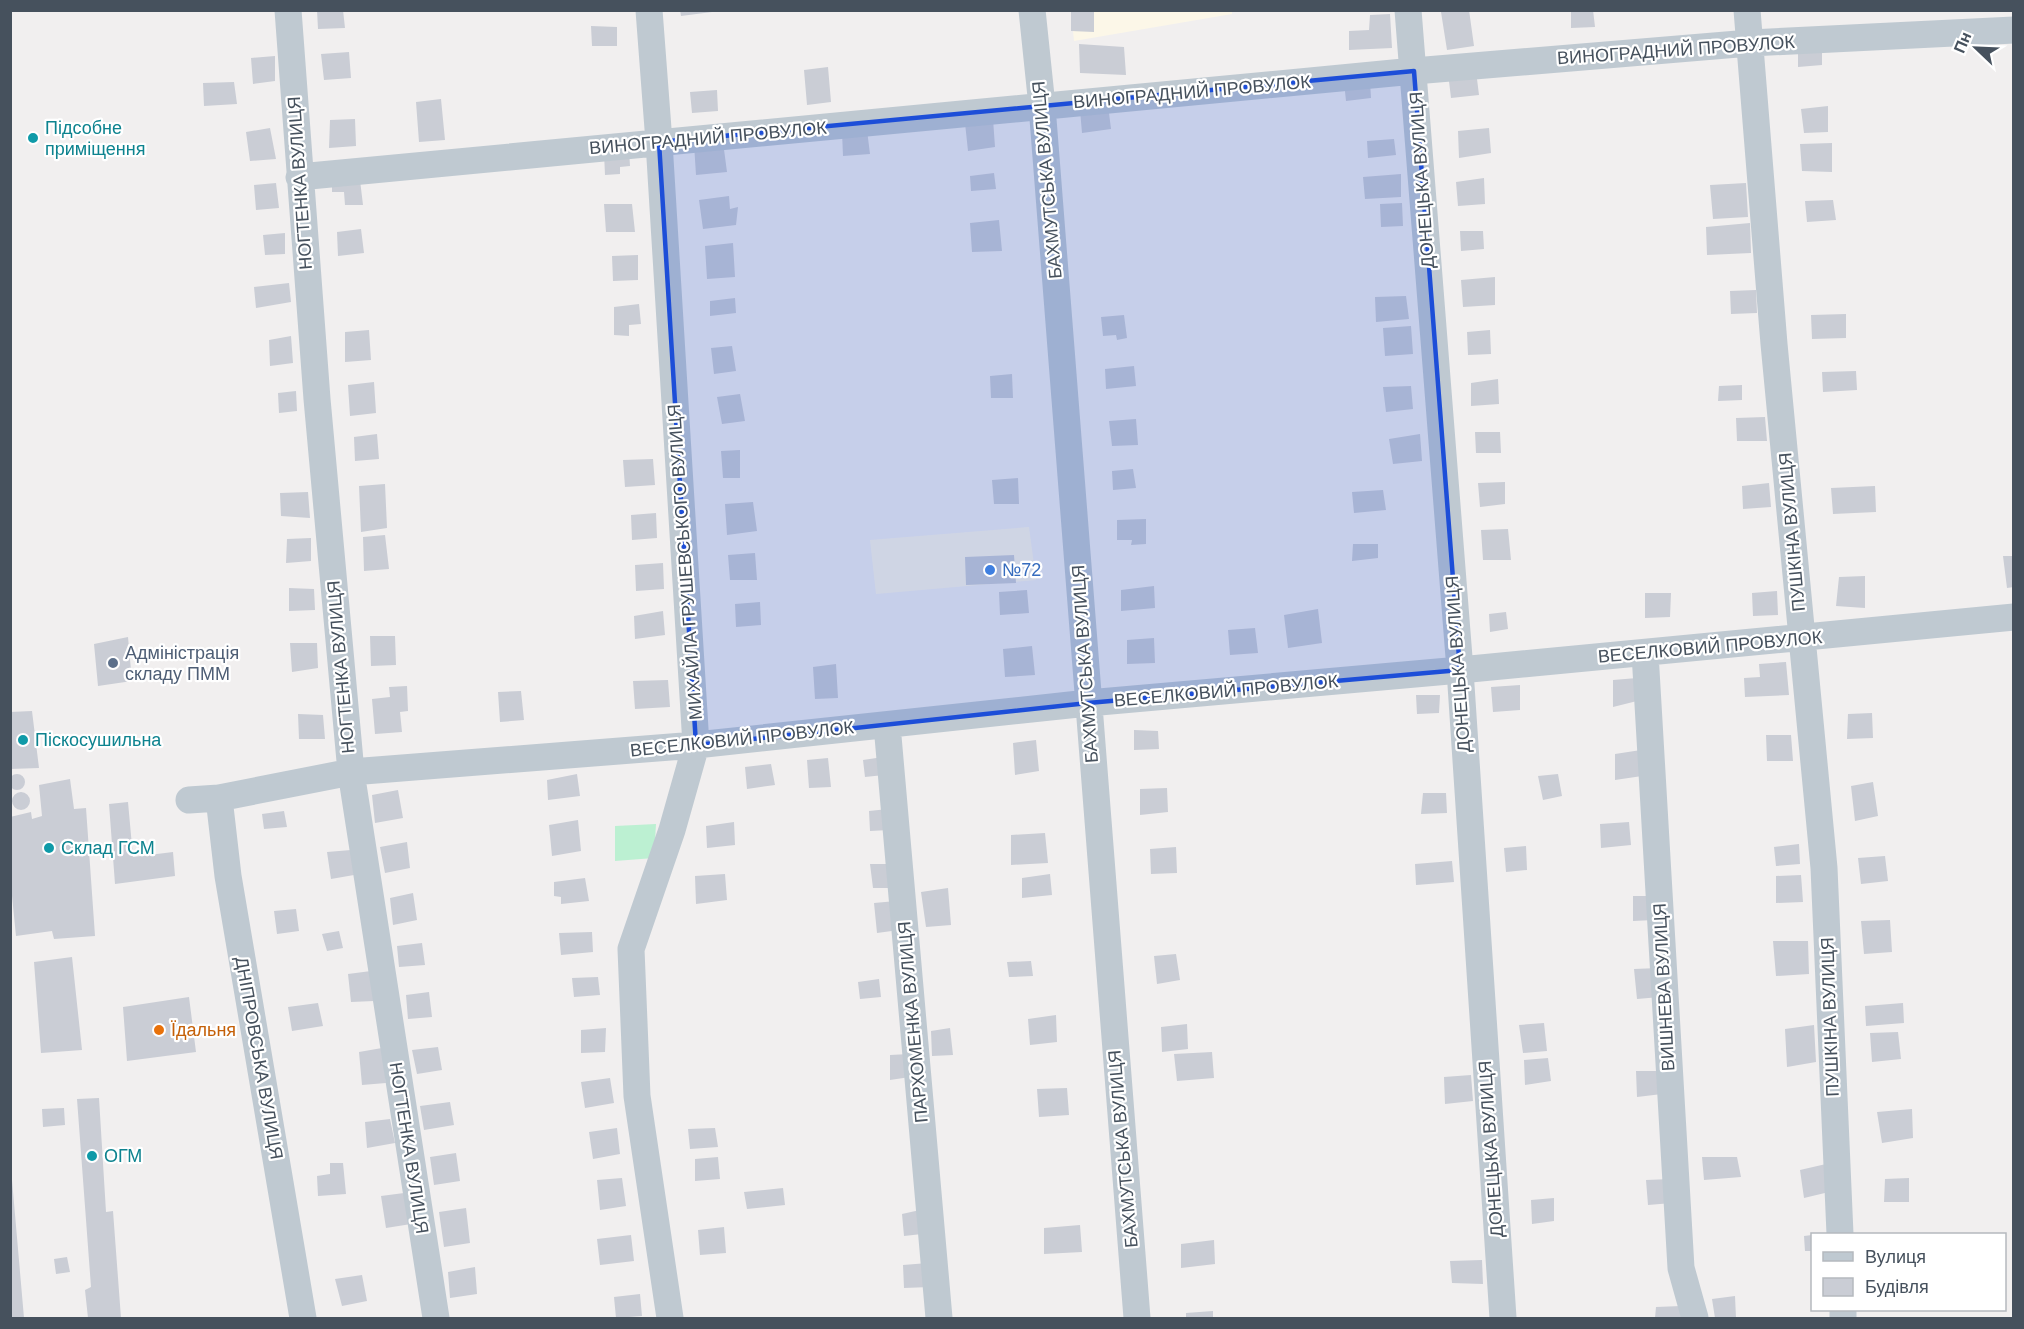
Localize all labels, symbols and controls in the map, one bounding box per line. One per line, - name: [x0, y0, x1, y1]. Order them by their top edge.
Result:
- north arrow: [1946, 18, 2006, 78]
- text: Пн: [1951, 29, 1975, 55]
- street label: ВИНОГРАДНИЙ ПРОВУЛОК: [1556, 31, 1796, 68]
- street label: ВИНОГРАДНИЙ ПРОВУЛОК: [1072, 71, 1312, 112]
- street label: БАХМУТСЬКА ВУЛИЦЯ: [1028, 80, 1066, 280]
- street label: ДОНЕЦЬКА ВУЛИЦЯ: [1406, 91, 1438, 269]
- street label: НОГТЕНКА ВУЛИЦЯ: [284, 96, 316, 270]
- street label: ВИНОГРАДНИЙ ПРОВУЛОК: [588, 117, 828, 158]
- place label: Підсобне приміщення: [45, 118, 145, 159]
- marker: Підсобне приміщення: [26, 131, 40, 145]
- street label: МИХАЙЛА ГРУШЕВСЬКОГО ВУЛИЦЯ: [663, 403, 706, 721]
- street label: ПУШКІНА ВУЛИЦЯ: [1775, 452, 1809, 612]
- place label: №72: [1002, 560, 1041, 580]
- marker: №72: [983, 563, 997, 577]
- street label: БАХМУТСЬКА ВУЛИЦЯ: [1068, 564, 1102, 764]
- street label: ДОНЕЦЬКА ВУЛИЦЯ: [1442, 575, 1474, 753]
- street label: НОГТЕНКА ВУЛИЦЯ: [323, 580, 359, 754]
- street label: ВЕСЕЛКОВИЙ ПРОВУЛОК: [1597, 626, 1823, 667]
- place label: Адміністрація складу ПММ: [125, 643, 239, 684]
- marker: Адміністрація складу ПММ: [106, 656, 120, 670]
- street label: ВЕСЕЛКОВИЙ ПРОВУЛОК: [1113, 670, 1339, 711]
- street label: ВЕСЕЛКОВИЙ ПРОВУЛОК: [629, 716, 855, 761]
- place label: Піскосушильна: [35, 730, 162, 750]
- marker: Піскосушильна: [16, 733, 30, 747]
- place label: Склад ГСМ: [61, 838, 155, 858]
- marker: Склад ГСМ: [42, 841, 56, 855]
- street label: ВИШНЕВА ВУЛИЦЯ: [1650, 903, 1678, 1071]
- street label: ПАРХОМЕНКА ВУЛИЦЯ: [894, 920, 932, 1124]
- street label: ПУШКІНА ВУЛИЦЯ: [1817, 937, 1843, 1097]
- street label: ДНІПРОВСЬКА ВУЛИЦЯ: [231, 955, 287, 1161]
- place label: Їдальня: [171, 1020, 236, 1040]
- marker: Їдальня: [152, 1023, 166, 1037]
- street label: БАХМУТСЬКА ВУЛИЦЯ: [1104, 1049, 1142, 1249]
- street label: ДОНЕЦЬКА ВУЛИЦЯ: [1475, 1060, 1507, 1238]
- street label: НОГТЕНКА ВУЛИЦЯ: [386, 1061, 432, 1235]
- place label: ОГМ: [104, 1146, 142, 1166]
- marker: ОГМ: [85, 1149, 99, 1163]
- legend: [1811, 1233, 2006, 1311]
- text: Вулиця: [1865, 1247, 1926, 1267]
- text: Будівля: [1865, 1277, 1929, 1297]

